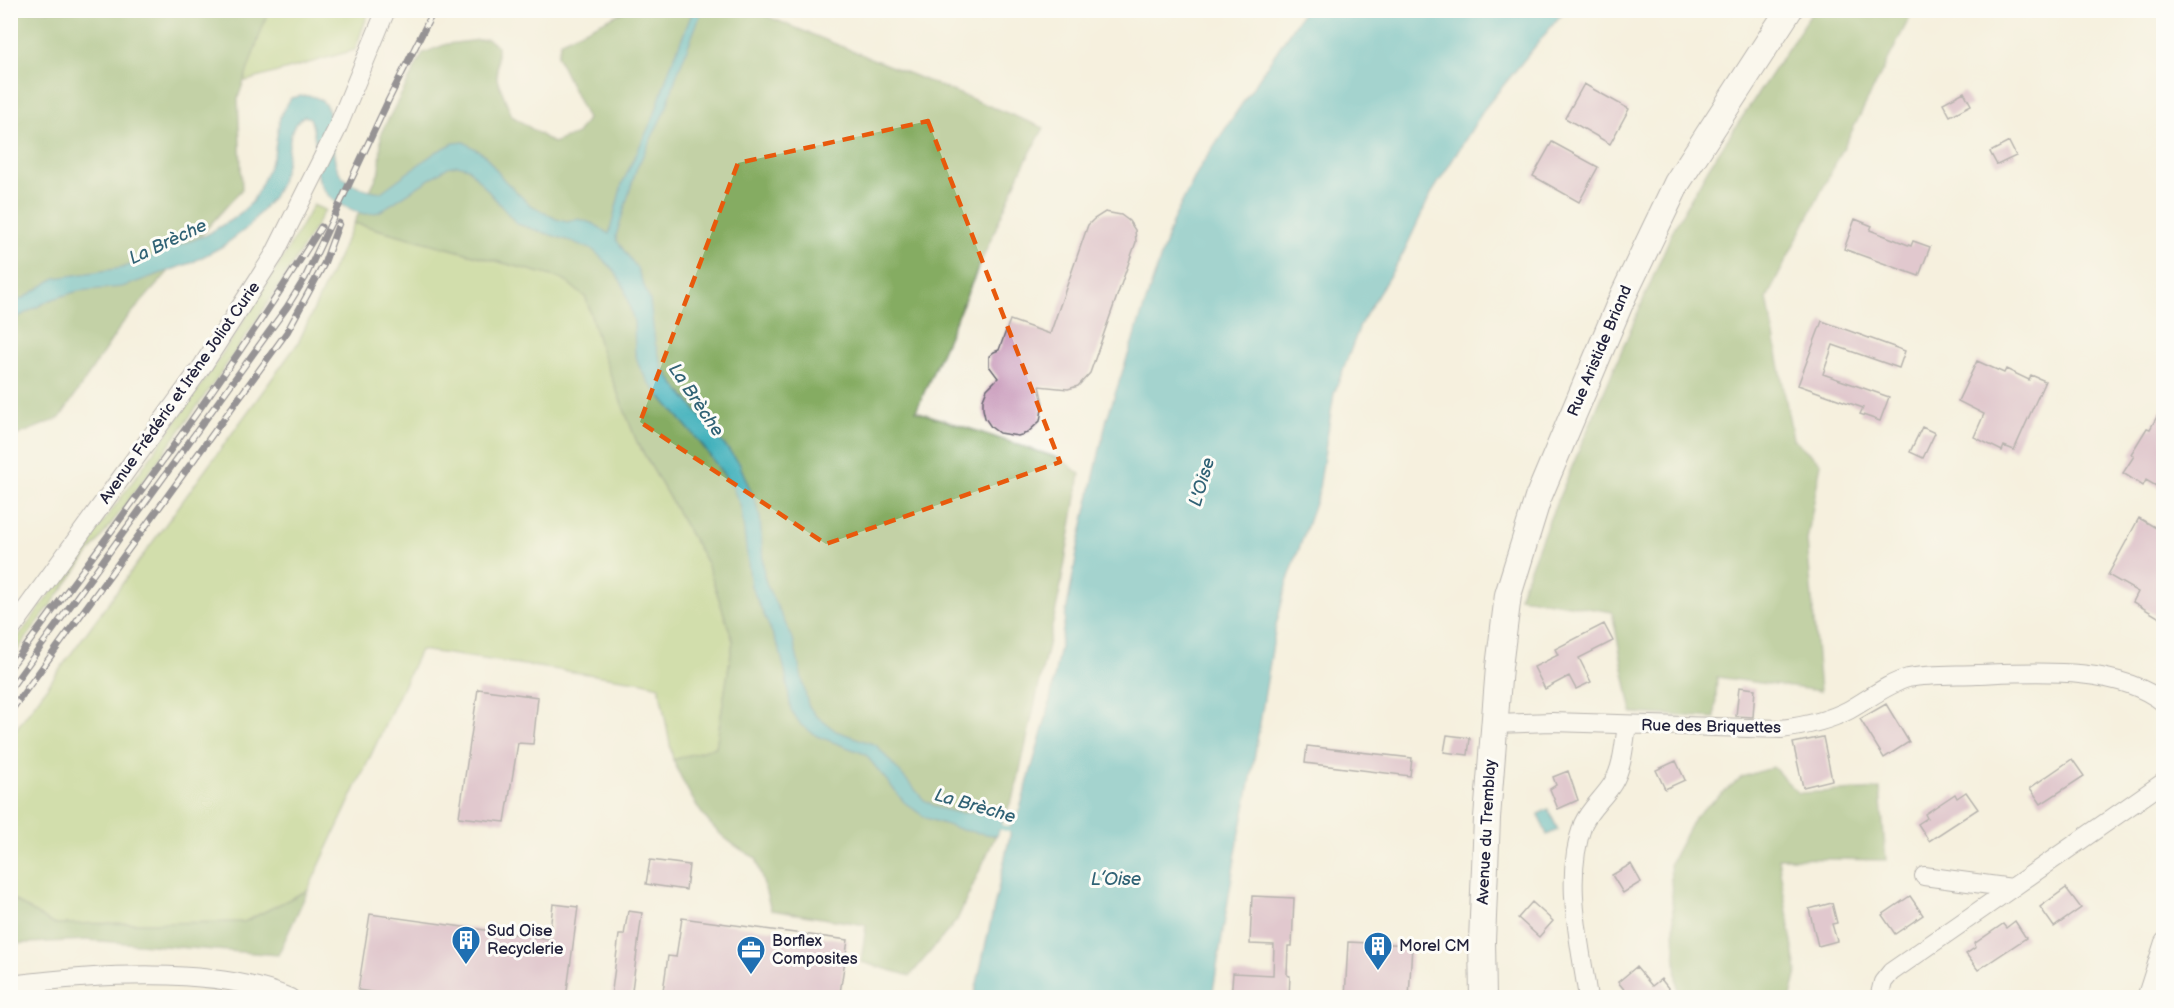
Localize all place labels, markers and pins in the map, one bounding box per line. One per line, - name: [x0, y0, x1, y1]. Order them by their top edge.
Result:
- place label: Sud Oise Recyclerie: [487, 922, 564, 959]
- building icon: Sud Oise Recyclerie: [450, 924, 482, 966]
- building icon: Morel CM: [1362, 930, 1394, 972]
- place label: Borflex Composites: [772, 932, 858, 969]
- office icon: Borflex Composites: [735, 934, 767, 976]
- place label: Morel CM: [1399, 937, 1470, 956]

